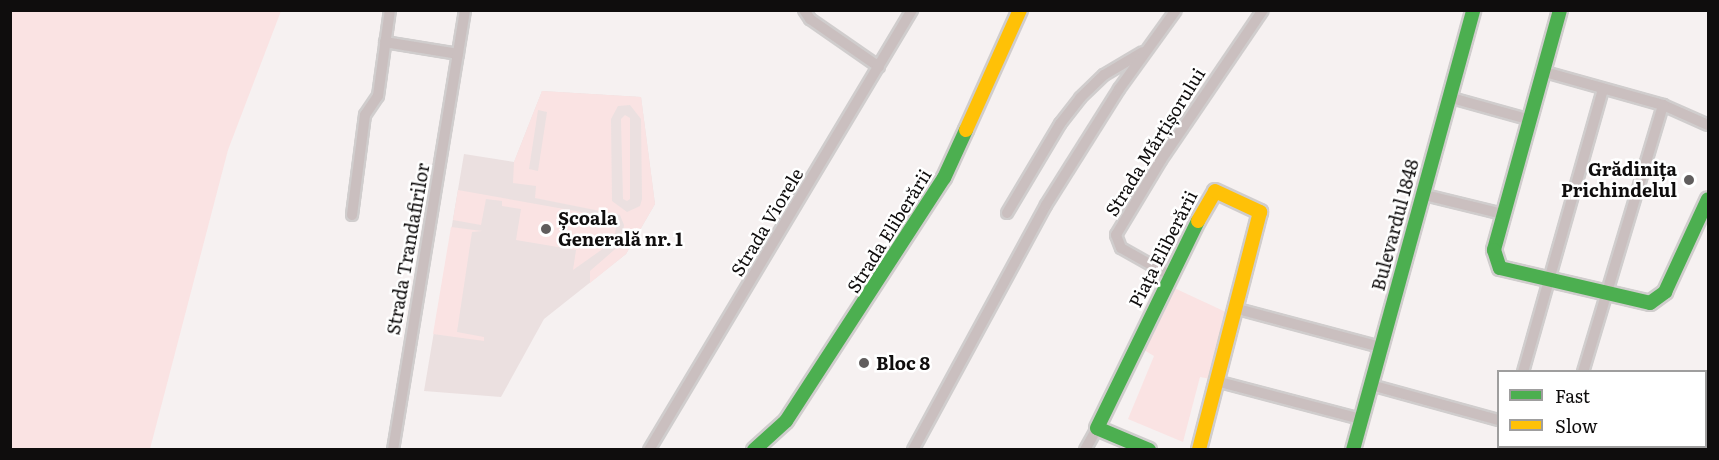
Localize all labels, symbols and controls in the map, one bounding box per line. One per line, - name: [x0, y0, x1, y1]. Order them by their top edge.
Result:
- street label: Strada Mărțișorului: [1101, 64, 1209, 220]
- street label: Bulevardul 1848: [1367, 157, 1423, 293]
- place label: Grădinița Prichindelul: [1561, 159, 1677, 201]
- street label: Strada Trandafirilor: [382, 161, 434, 337]
- street label: Strada Viorele: [726, 164, 808, 280]
- street label: Strada Eliberării: [842, 165, 936, 297]
- marker: Grădinița Prichindelul: [1682, 173, 1696, 187]
- street label: Piața Eliberării: [1124, 187, 1202, 311]
- place label: Școala Generală nr. 1: [558, 208, 683, 250]
- marker: Școala Generală nr. 1: [539, 222, 553, 236]
- place label: Bloc 8: [876, 352, 930, 374]
- marker: Bloc 8: [857, 356, 871, 370]
- legend: [1497, 370, 1707, 448]
- text: Fast: [1555, 382, 1590, 409]
- text: Slow: [1555, 412, 1597, 439]

